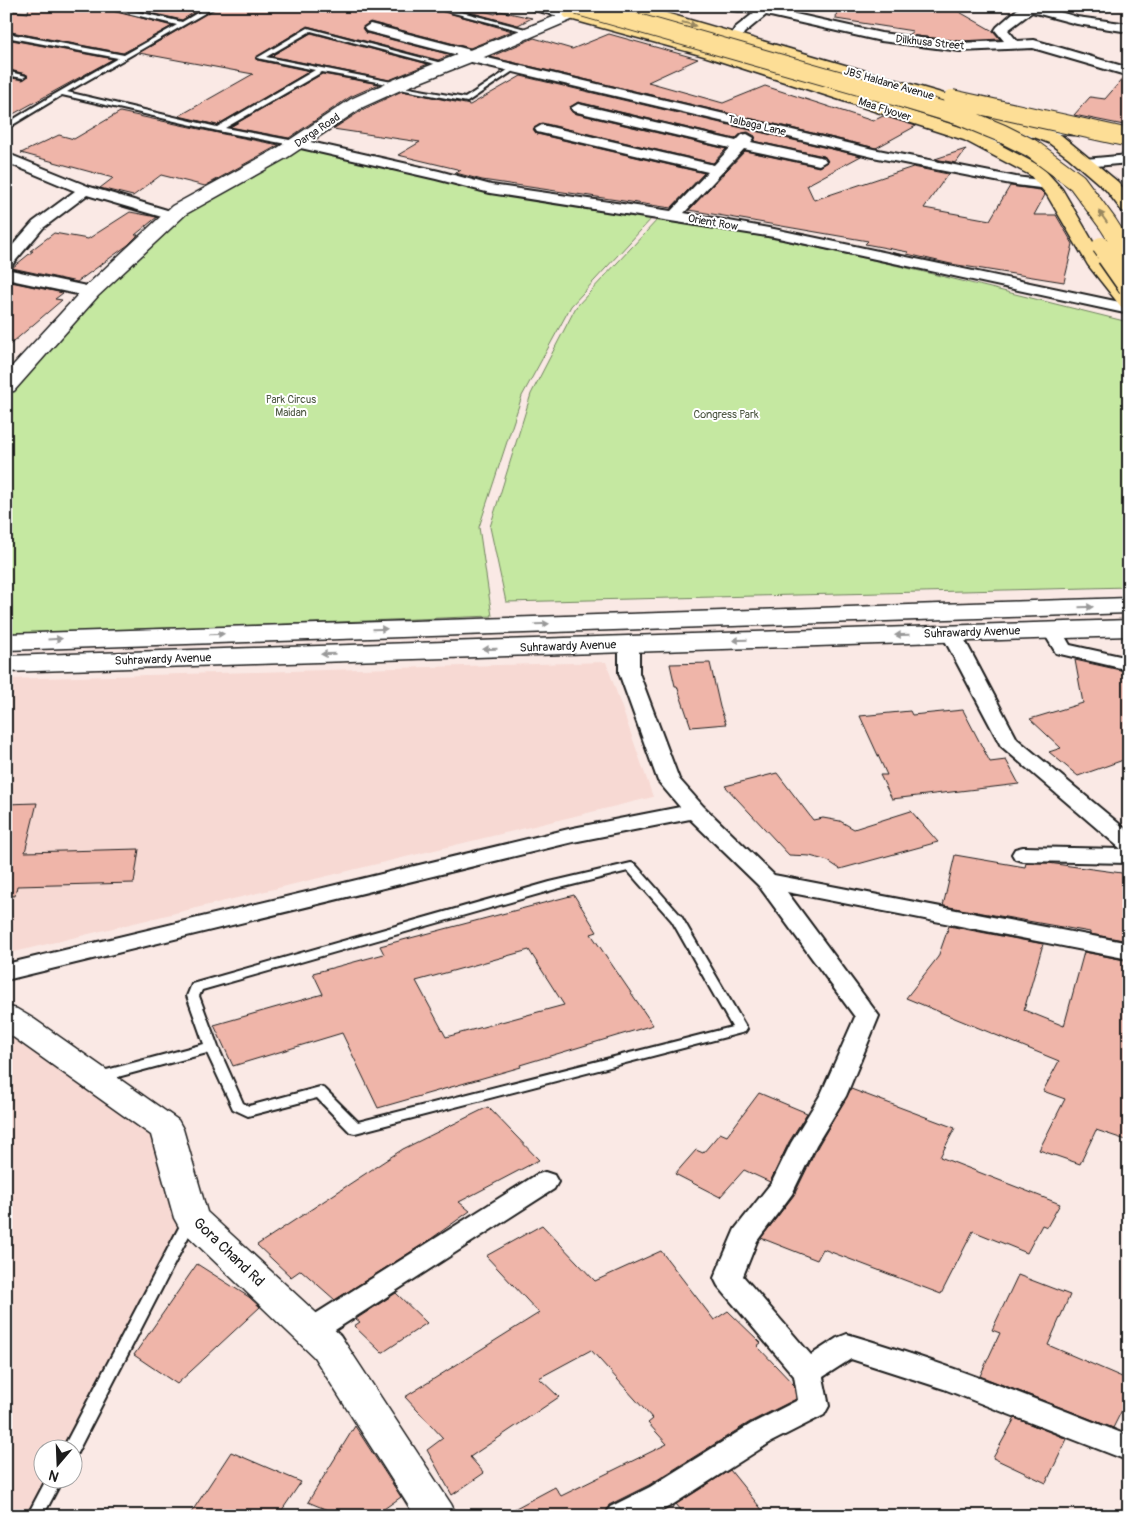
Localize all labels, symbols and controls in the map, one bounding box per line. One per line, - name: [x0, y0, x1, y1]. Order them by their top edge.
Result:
- one-way arrow: [681, 21, 696, 29]
- street label: Dilkhusa Street: [895, 32, 965, 53]
- street label: JBS Haldane Avenue: [842, 64, 936, 103]
- street label: Maa Flyover: [857, 95, 913, 124]
- street label: Darga Road: [292, 111, 342, 150]
- street label: Talbaga Lane: [726, 112, 788, 139]
- one-way arrow: [1098, 210, 1108, 223]
- street label: Orient Row: [687, 212, 740, 233]
- park label: Park Circus Maidan: [266, 393, 316, 419]
- park label: Congress Park: [694, 408, 759, 421]
- one-way arrow: [1078, 602, 1094, 610]
- one-way arrow: [534, 620, 550, 628]
- street label: Suhrawardy Avenue: [923, 623, 1021, 642]
- one-way arrow: [372, 625, 388, 633]
- one-way arrow: [210, 630, 226, 638]
- one-way arrow: [894, 631, 910, 639]
- one-way arrow: [47, 635, 63, 643]
- street label: Suhrawardy Avenue: [519, 637, 617, 656]
- one-way arrow: [732, 637, 748, 645]
- one-way arrow: [482, 645, 498, 653]
- street label: Suhrawardy Avenue: [114, 650, 212, 669]
- one-way arrow: [319, 650, 335, 658]
- street label: Gora Chand Rd: [189, 1214, 268, 1291]
- north arrow: [32, 1440, 82, 1490]
- text: N: [47, 1466, 61, 1485]

